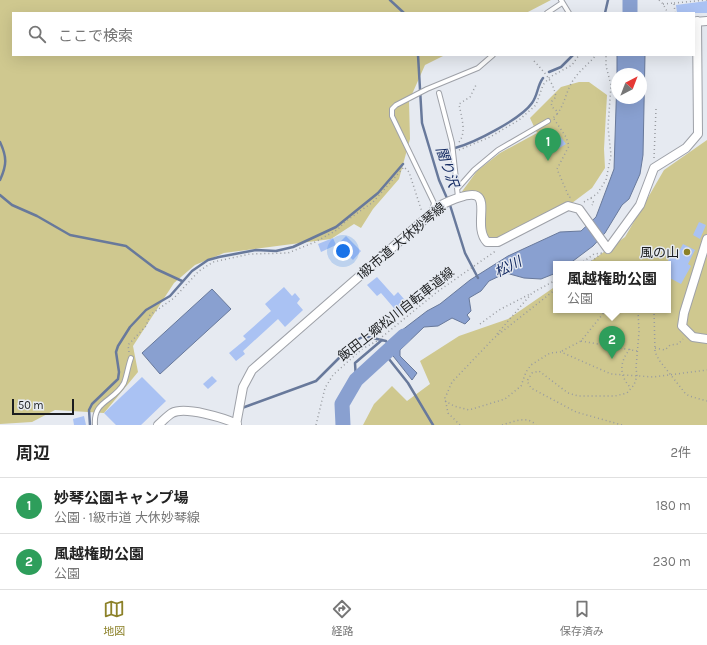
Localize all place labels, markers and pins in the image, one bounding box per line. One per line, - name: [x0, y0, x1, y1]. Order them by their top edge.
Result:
- pin: 1: [535, 128, 561, 161]
- place label: 風の山: [640, 245, 679, 260]
- marker: 風の山: [682, 247, 692, 257]
- pin: 2: [599, 326, 625, 359]

